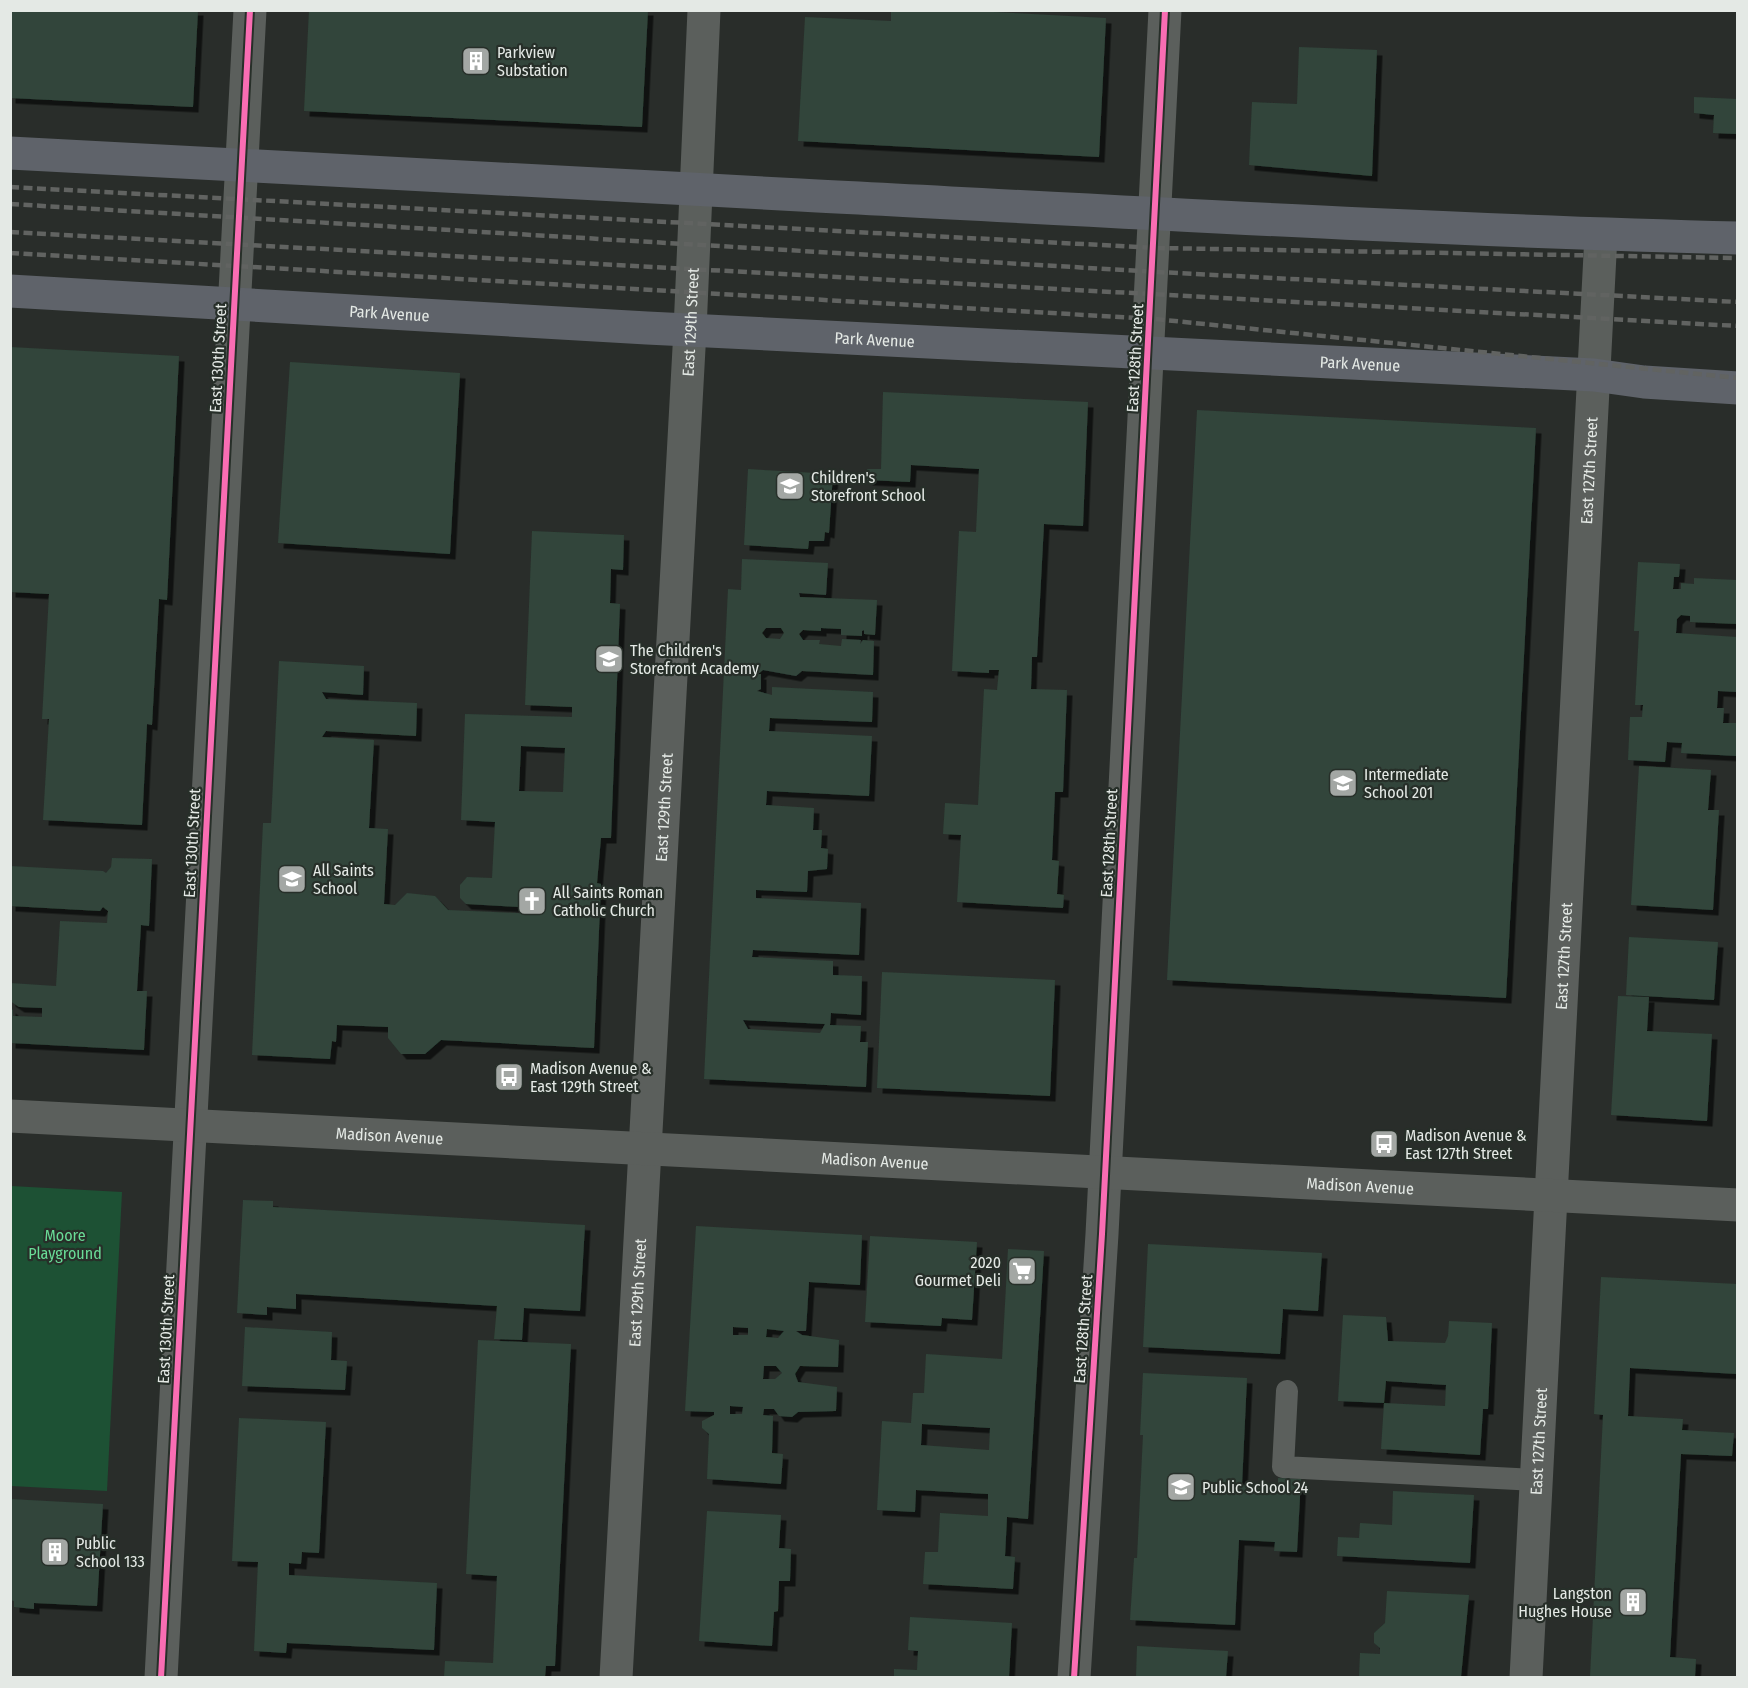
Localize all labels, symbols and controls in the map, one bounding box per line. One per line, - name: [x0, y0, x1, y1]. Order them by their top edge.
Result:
- place label: Parkview Substation: [497, 43, 568, 80]
- building icon: Parkview Substation: [460, 45, 492, 77]
- street label: East 129th Street: [678, 267, 702, 377]
- street label: Park Avenue: [349, 301, 430, 325]
- street label: East 130th Street: [206, 302, 230, 413]
- street label: East 128th Street: [1123, 302, 1147, 413]
- street label: Park Avenue: [834, 328, 915, 351]
- street label: Park Avenue: [1319, 352, 1401, 375]
- street label: East 127th Street: [1576, 416, 1601, 525]
- place label: Children's Storefront School: [811, 468, 926, 505]
- school or university icon: Children's Storefront School: [774, 470, 806, 502]
- place label: The Children's Storefront Academy: [630, 641, 760, 678]
- school or university icon: The Children's Storefront Academy: [593, 643, 625, 675]
- street label: East 129th Street: [651, 752, 676, 862]
- place label: Intermediate School 201: [1364, 765, 1449, 802]
- school or university icon: Intermediate School 201: [1327, 767, 1359, 799]
- street label: East 130th Street: [180, 787, 204, 898]
- street label: East 128th Street: [1097, 787, 1121, 898]
- place label: All Saints School: [313, 861, 374, 898]
- school or university icon: All Saints School: [276, 863, 308, 895]
- place label: All Saints Roman Catholic Church: [553, 883, 663, 920]
- church icon: All Saints Roman Catholic Church: [516, 885, 548, 917]
- street label: East 127th Street: [1551, 901, 1576, 1010]
- place label: Madison Avenue & East 129th Street: [530, 1059, 652, 1096]
- bus stop icon: Madison Avenue & East 129th Street: [493, 1061, 525, 1093]
- street label: Madison Avenue: [335, 1123, 444, 1148]
- place label: Madison Avenue & East 127th Street: [1405, 1126, 1527, 1163]
- bus stop icon: Madison Avenue & East 127th Street: [1368, 1128, 1400, 1160]
- street label: Madison Avenue: [821, 1148, 929, 1173]
- street label: Madison Avenue: [1306, 1173, 1414, 1198]
- park label: Moore Playground: [28, 1226, 102, 1263]
- street label: East 129th Street: [625, 1237, 650, 1347]
- place label: 2020 Gourmet Deli: [915, 1253, 1001, 1290]
- supermarket icon: 2020 Gourmet Deli: [1006, 1255, 1038, 1287]
- street label: East 130th Street: [154, 1273, 178, 1384]
- street label: East 128th Street: [1070, 1273, 1096, 1384]
- street label: East 127th Street: [1526, 1386, 1551, 1495]
- school or university icon: Public School 24: [1165, 1471, 1197, 1503]
- place label: Public School 24: [1202, 1478, 1308, 1497]
- place label: Public School 133: [76, 1534, 145, 1571]
- building icon: Public School 133: [39, 1536, 71, 1568]
- place label: Langston Hughes House: [1518, 1584, 1612, 1621]
- building icon: Langston Hughes House: [1617, 1586, 1649, 1618]

